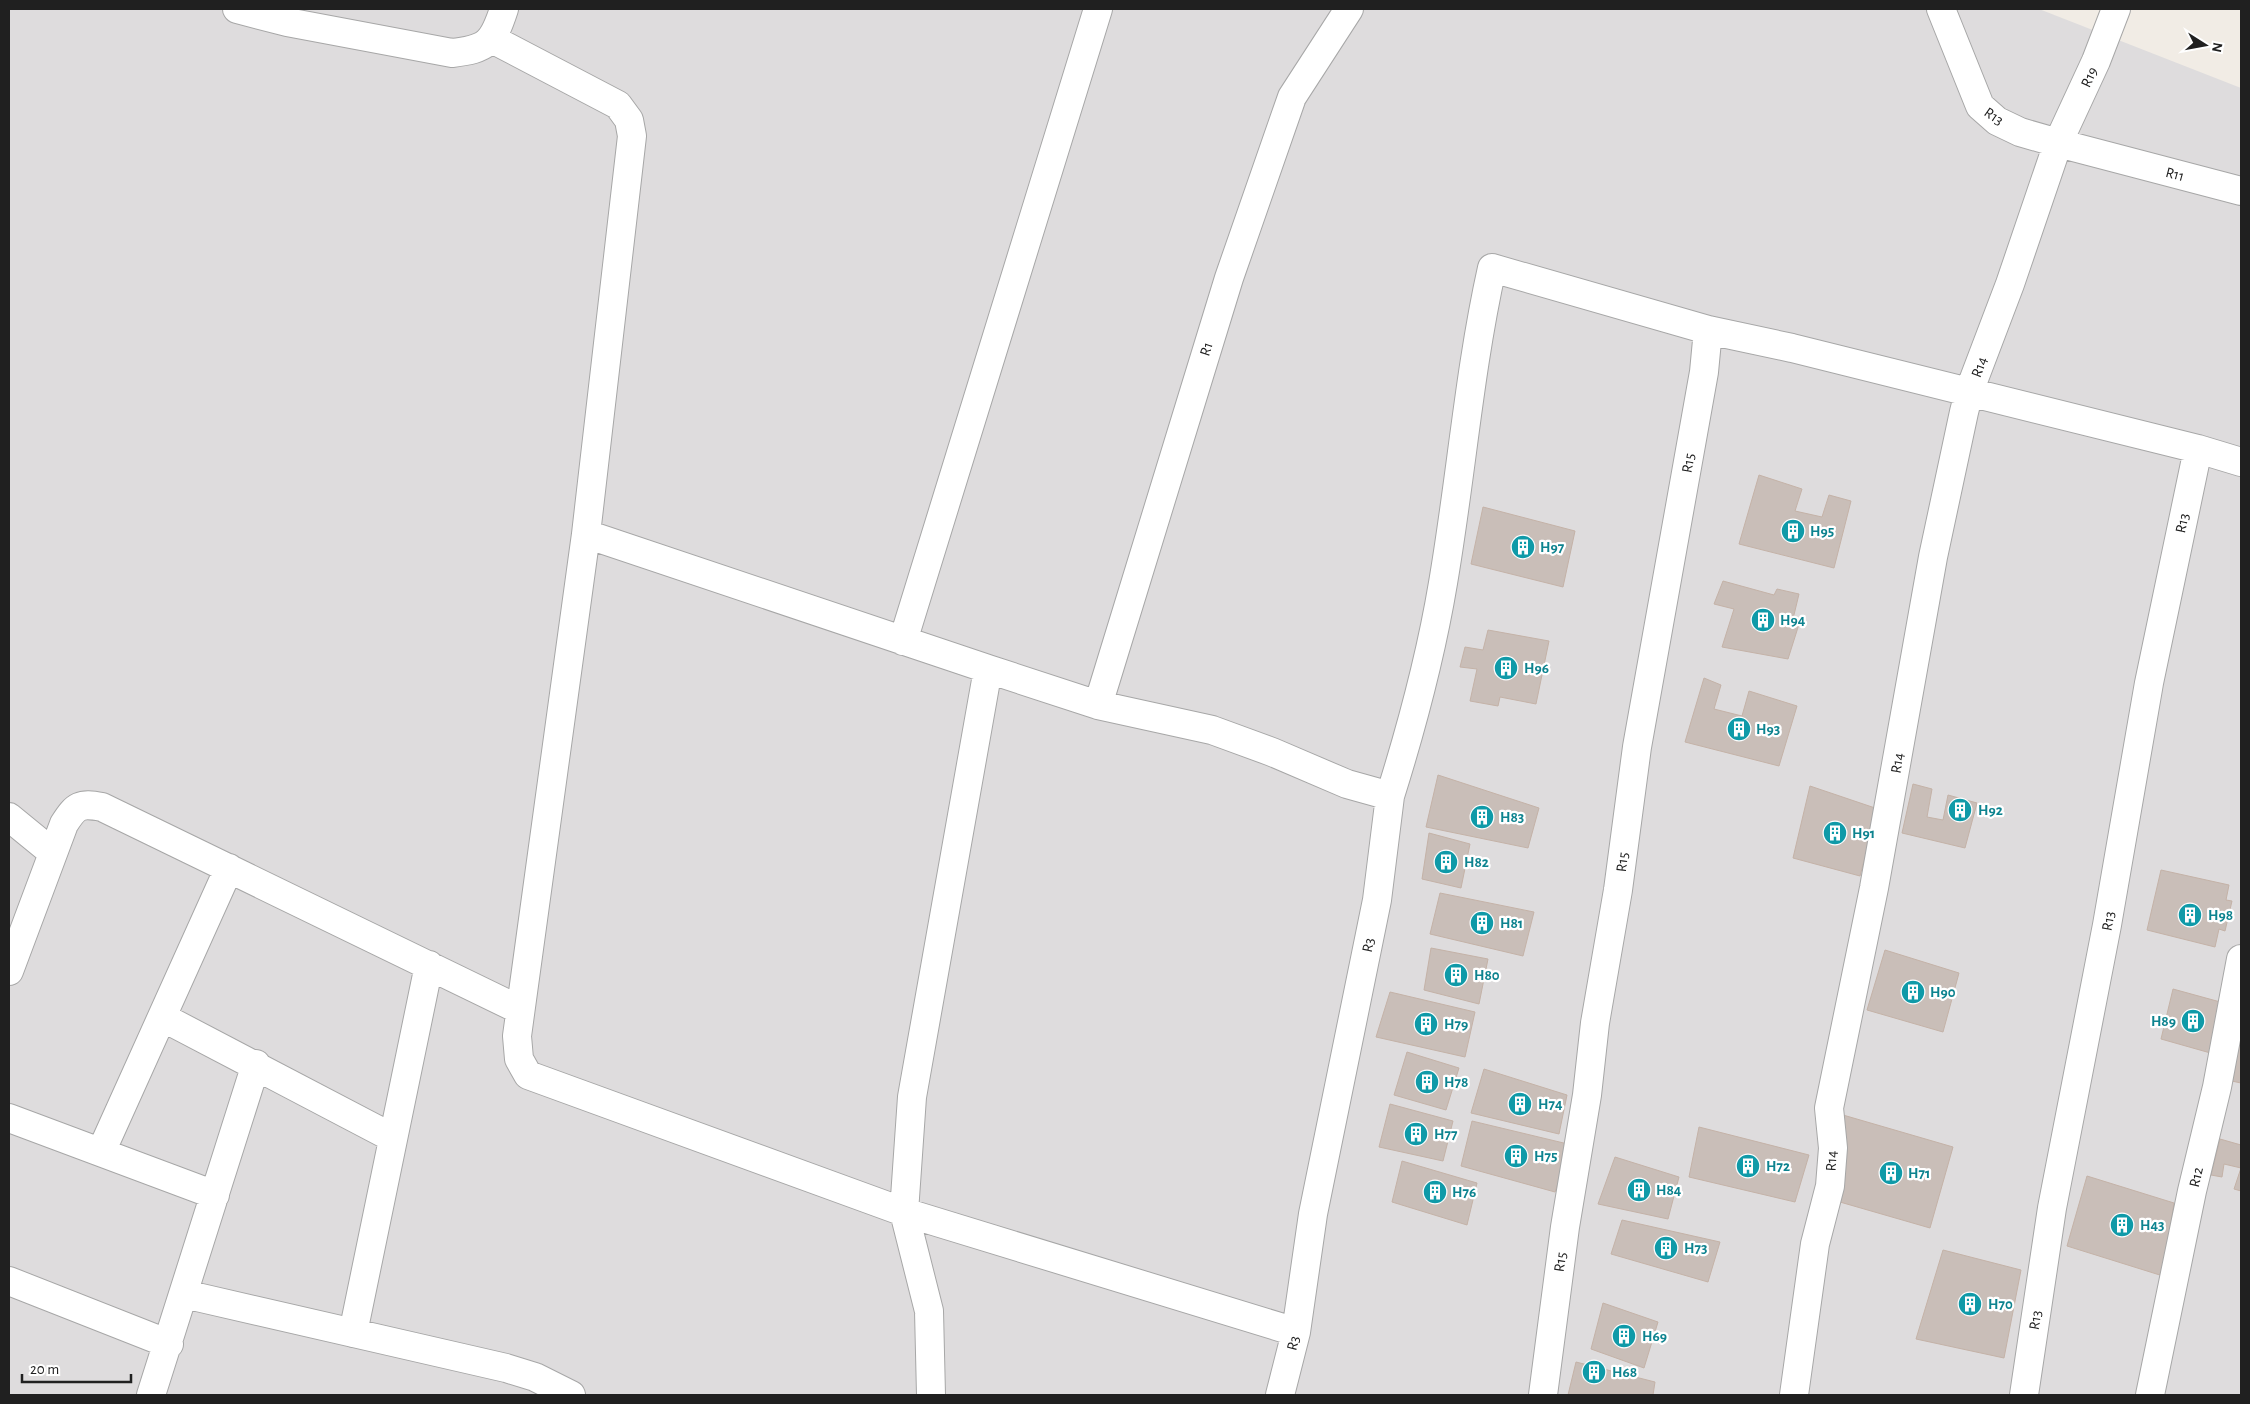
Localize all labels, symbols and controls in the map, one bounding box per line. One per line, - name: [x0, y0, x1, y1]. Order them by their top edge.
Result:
- north arrow: [2180, 20, 2230, 70]
- text: N: [2209, 41, 2225, 53]
- street label: R19: [2078, 65, 2101, 90]
- street label: R13: [1981, 105, 2006, 128]
- street label: R11: [2164, 165, 2186, 184]
- street label: R1: [1197, 340, 1216, 358]
- street label: R14: [1969, 355, 1990, 380]
- street label: R15: [1679, 452, 1698, 474]
- street label: R13: [2173, 512, 2192, 534]
- building icon: H95: [1780, 518, 1806, 544]
- place label: H95: [1810, 524, 1834, 539]
- building icon: H97: [1510, 534, 1536, 560]
- place label: H97: [1540, 540, 1565, 555]
- building icon: H94: [1750, 607, 1776, 633]
- place label: H94: [1780, 613, 1806, 628]
- building icon: H96: [1493, 655, 1519, 681]
- place label: H96: [1524, 661, 1549, 676]
- building icon: H93: [1726, 716, 1752, 742]
- place label: H93: [1756, 722, 1780, 737]
- street label: R14: [1888, 752, 1907, 775]
- building icon: H92: [1947, 797, 1973, 823]
- place label: H92: [1978, 803, 2003, 818]
- building icon: H83: [1469, 804, 1495, 830]
- place label: H83: [1500, 810, 1524, 825]
- building icon: H91: [1822, 820, 1848, 846]
- place label: H91: [1852, 826, 1875, 841]
- building icon: H82: [1433, 849, 1459, 875]
- street label: R15: [1614, 851, 1631, 873]
- place label: H82: [1464, 855, 1489, 870]
- building icon: H98: [2177, 902, 2203, 928]
- place label: H98: [2208, 908, 2233, 923]
- building icon: H81: [1469, 910, 1495, 936]
- street label: R13: [2099, 910, 2118, 932]
- place label: H81: [1500, 916, 1523, 931]
- street label: R3: [1360, 937, 1377, 954]
- building icon: H80: [1443, 962, 1469, 988]
- place label: H80: [1474, 968, 1500, 983]
- building icon: H90: [1900, 979, 1926, 1005]
- place label: H90: [1930, 985, 1956, 1000]
- building icon: H89: [2180, 1008, 2206, 1034]
- building icon: H79: [1413, 1011, 1439, 1037]
- place label: H89: [2151, 1014, 2176, 1029]
- place label: H79: [1444, 1017, 1468, 1032]
- building icon: H78: [1414, 1069, 1440, 1095]
- place label: H78: [1444, 1075, 1468, 1090]
- building icon: H74: [1507, 1091, 1533, 1117]
- place label: H74: [1538, 1097, 1563, 1112]
- building icon: H77: [1403, 1121, 1429, 1147]
- place label: H77: [1434, 1127, 1458, 1142]
- building icon: H75: [1503, 1143, 1529, 1169]
- place label: H75: [1534, 1149, 1557, 1164]
- street label: R14: [1823, 1150, 1840, 1172]
- building icon: H72: [1735, 1153, 1761, 1179]
- place label: H72: [1766, 1159, 1790, 1174]
- building icon: H71: [1878, 1160, 1904, 1186]
- street label: R12: [2187, 1165, 2206, 1189]
- place label: H71: [1908, 1166, 1930, 1181]
- building icon: H84: [1626, 1177, 1652, 1203]
- building icon: H76: [1422, 1179, 1448, 1205]
- place label: H84: [1656, 1183, 1682, 1198]
- place label: H76: [1452, 1185, 1476, 1200]
- building icon: H43: [2109, 1212, 2135, 1238]
- place label: H43: [2140, 1218, 2164, 1233]
- building icon: H73: [1653, 1235, 1679, 1261]
- place label: H73: [1684, 1241, 1707, 1256]
- street label: R15: [1552, 1251, 1569, 1273]
- building icon: H70: [1957, 1291, 1983, 1317]
- place label: H70: [1988, 1297, 2013, 1312]
- street label: R13: [2027, 1309, 2044, 1331]
- building icon: H69: [1611, 1323, 1637, 1349]
- place label: H69: [1642, 1329, 1667, 1344]
- street label: R3: [1284, 1334, 1303, 1352]
- scale bar: [22, 1352, 131, 1384]
- building icon: H68: [1581, 1359, 1607, 1385]
- text: 20 m: [30, 1362, 59, 1377]
- place label: H68: [1612, 1365, 1637, 1380]

